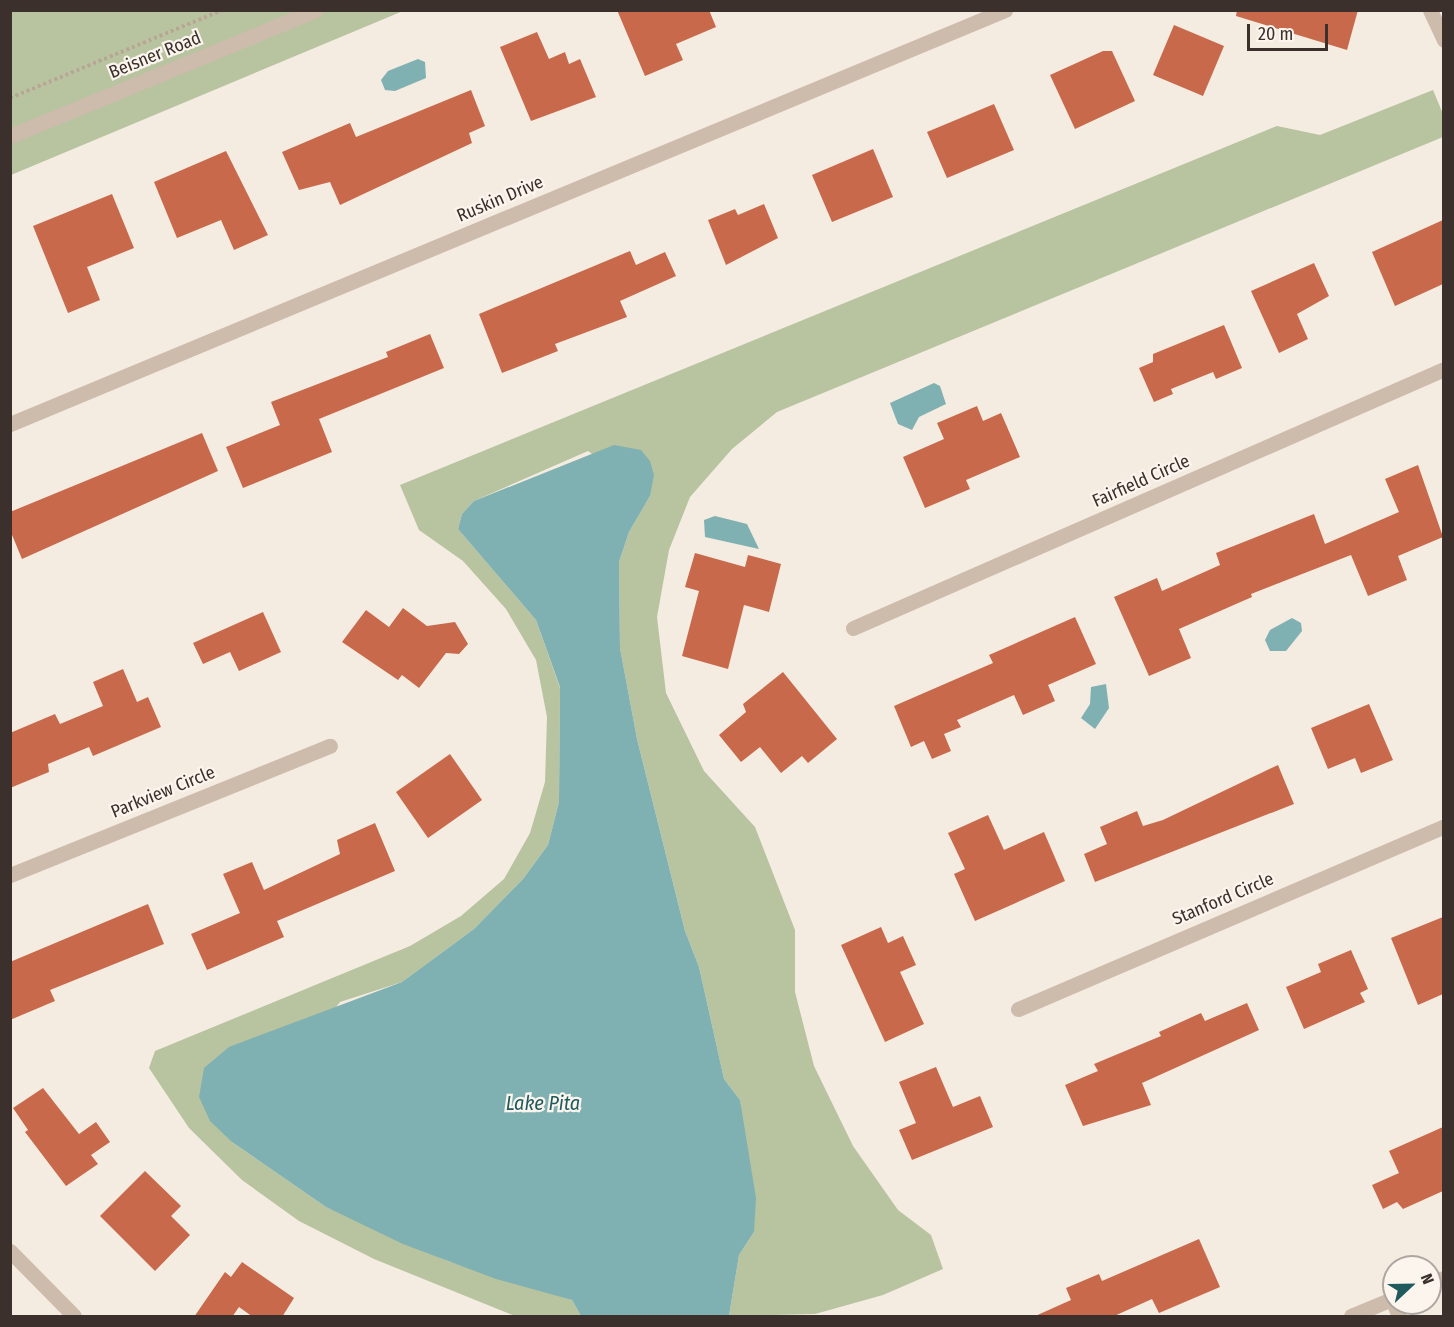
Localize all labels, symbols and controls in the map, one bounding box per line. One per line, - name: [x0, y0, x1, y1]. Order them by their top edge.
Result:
- scale bar: [1250, 12, 1331, 50]
- text: 20 m: [1258, 23, 1293, 45]
- street label: Beisner Road: [106, 27, 204, 83]
- street label: Ruskin Drive: [454, 171, 546, 227]
- street label: Fairfield Circle: [1089, 450, 1193, 512]
- street label: Parkview Circle: [108, 761, 218, 823]
- street label: Stanford Circle: [1169, 868, 1277, 930]
- water label: Lake Pita: [506, 1091, 580, 1115]
- north arrow: [1382, 1255, 1442, 1315]
- text: N: [1417, 1271, 1438, 1287]

